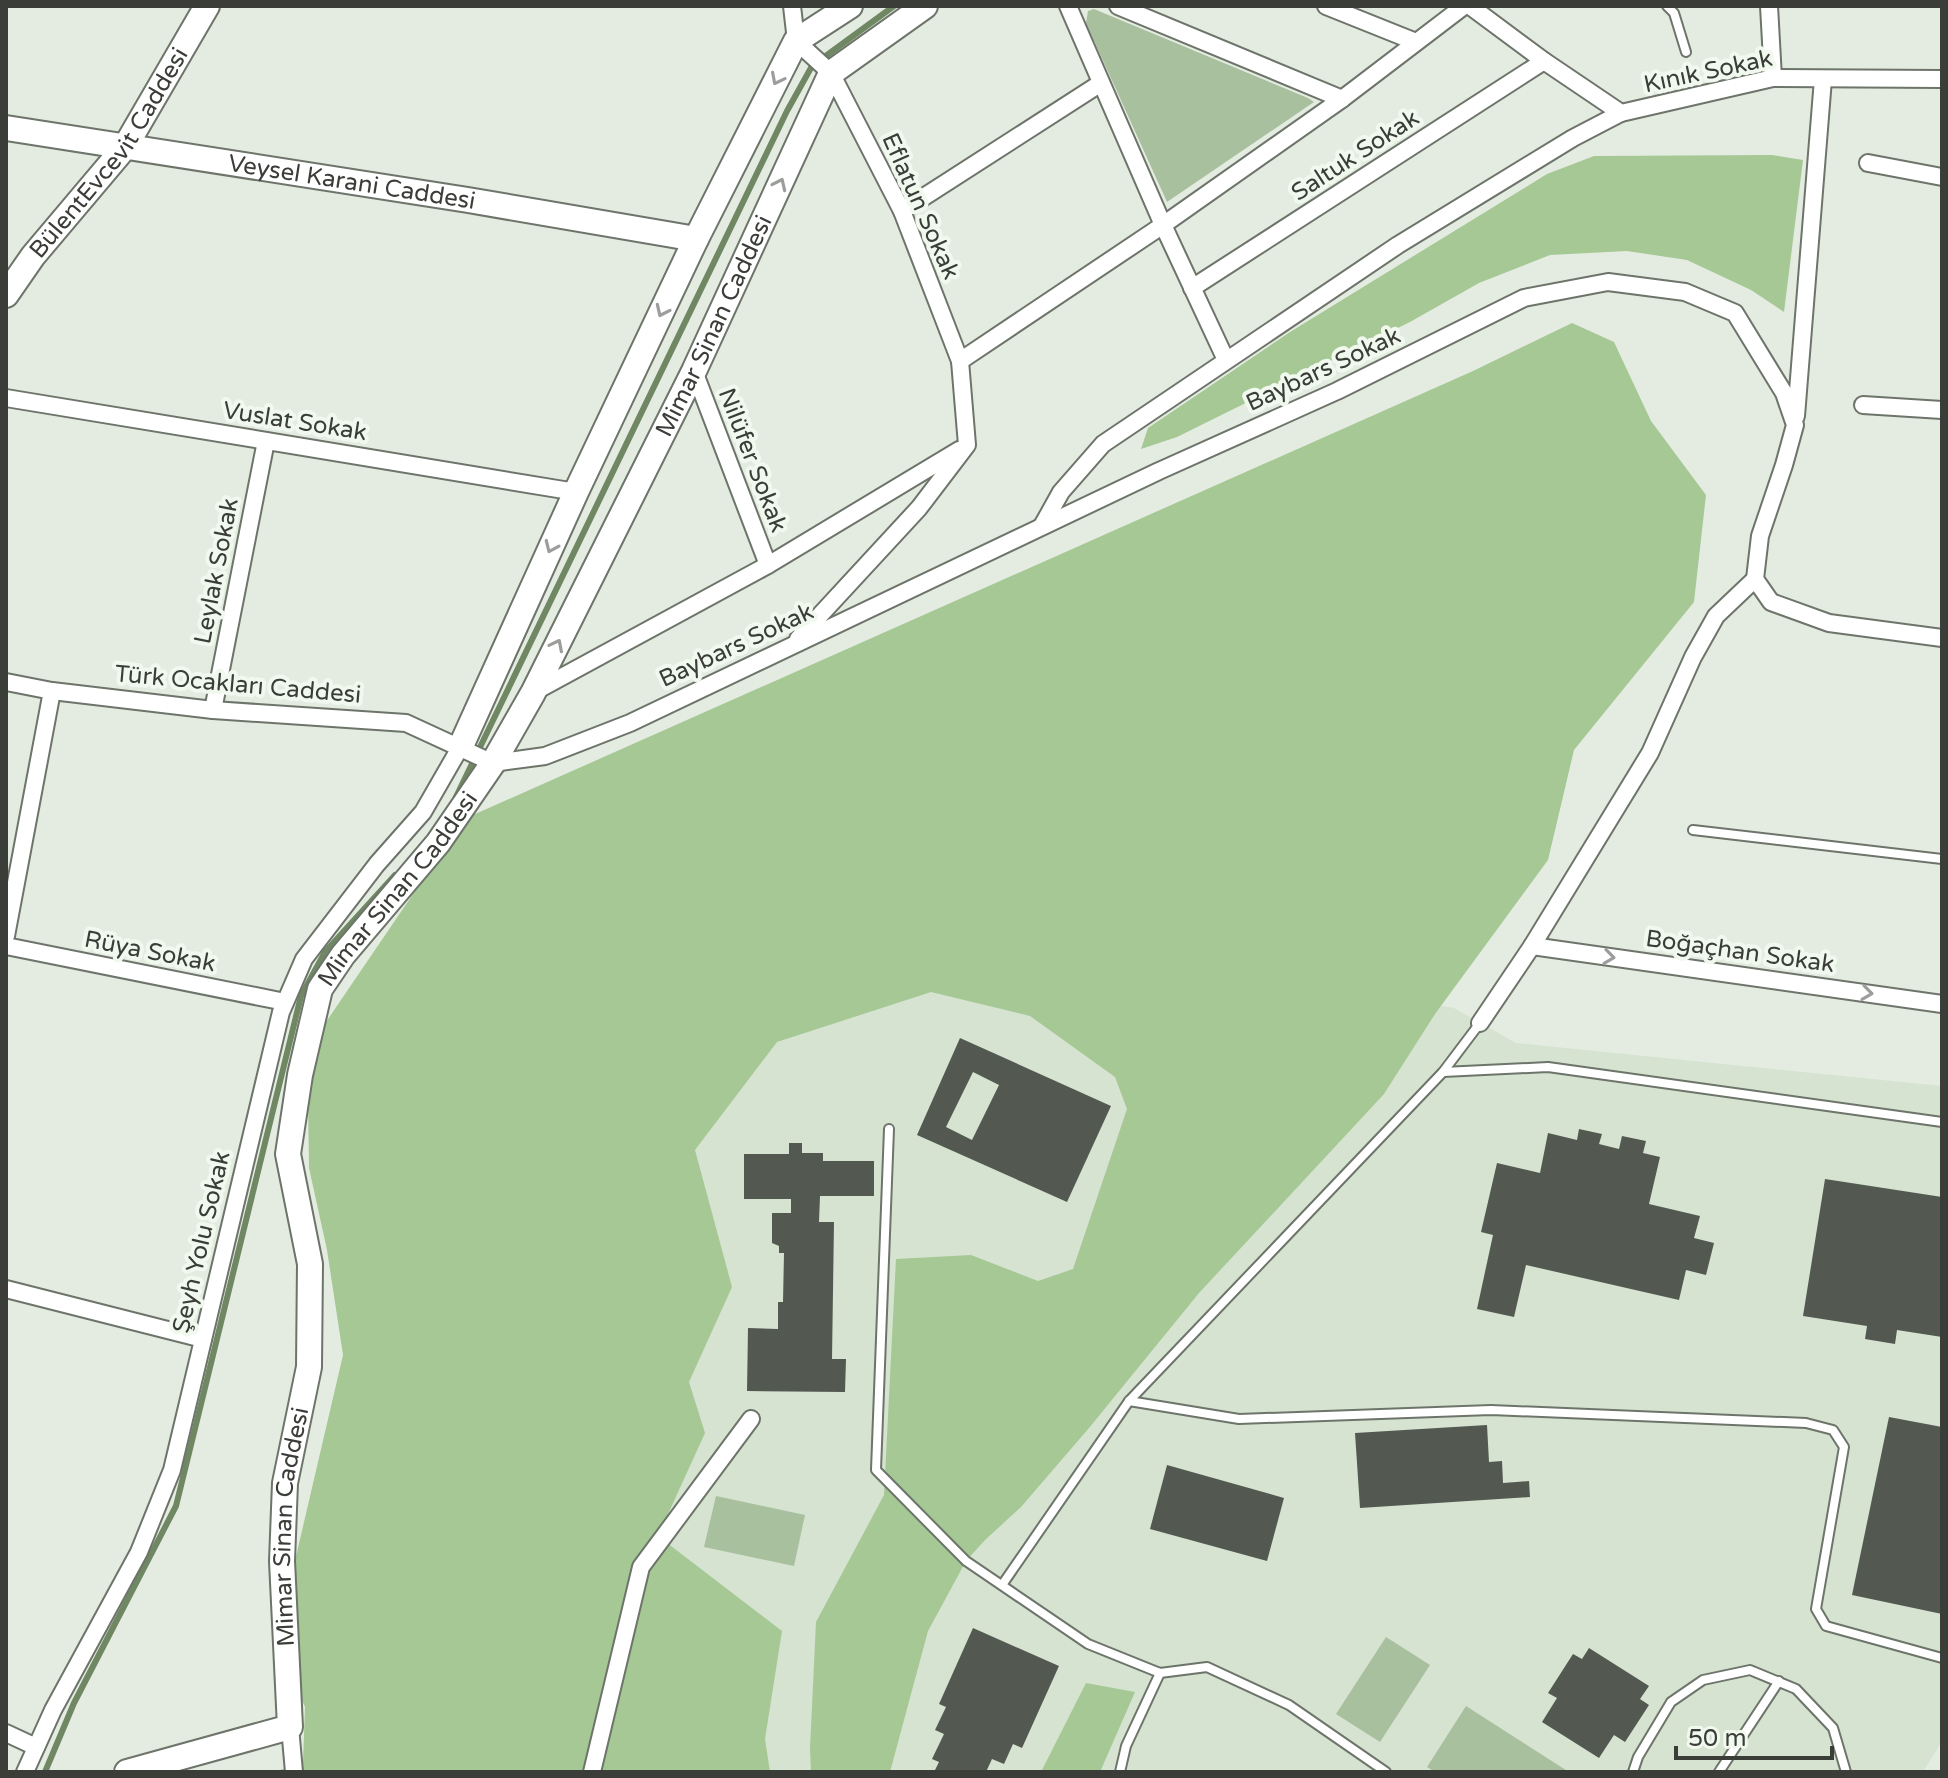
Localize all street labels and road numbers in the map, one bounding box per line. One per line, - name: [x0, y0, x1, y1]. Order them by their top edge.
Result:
- street label: BülentEvcevit Caddesi: [23, 43, 195, 264]
- street label: Kınık Sokak: [1641, 44, 1775, 99]
- street label: Saltuk Sokak: [1286, 103, 1424, 207]
- street label: Eflatun Sokak: [875, 129, 966, 284]
- street label: Veysel Karani Caddesi: [226, 149, 478, 216]
- street label: Mimar Sinan Caddesi: [650, 211, 779, 442]
- street label: Baybars Sokak: [1241, 321, 1405, 418]
- street label: Nilüfer Sokak: [712, 384, 793, 536]
- street label: Vuslat Sokak: [221, 396, 369, 447]
- street label: Leylak Sokak: [188, 496, 245, 646]
- street label: Baybars Sokak: [654, 597, 818, 694]
- street label: Türk Ocakları Caddesi: [114, 659, 362, 710]
- street label: Mimar Sinan Caddesi: [312, 786, 484, 992]
- street label: Boğaçhan Sokak: [1644, 924, 1836, 979]
- street label: Rüya Sokak: [82, 925, 218, 978]
- street label: Şeyh Yolu Sokak: [166, 1148, 237, 1336]
- street label: Mimar Sinan Caddesi: [268, 1405, 315, 1647]

